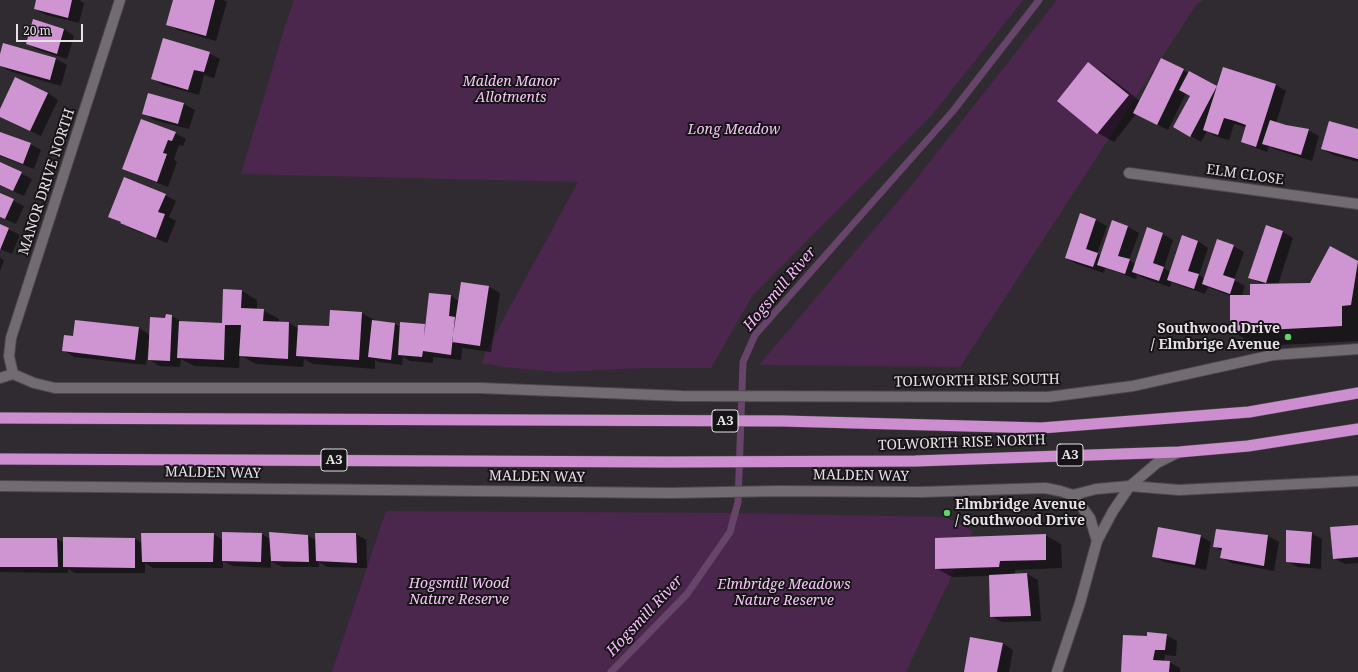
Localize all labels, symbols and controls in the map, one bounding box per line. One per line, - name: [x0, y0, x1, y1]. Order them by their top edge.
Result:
- scale bar: [18, 16, 85, 42]
- text: 20 m: [23, 22, 51, 39]
- park label: Malden Manor Allotments: [463, 74, 559, 106]
- street label: MANOR DRIVE NORTH: [15, 107, 79, 257]
- park label: Long Meadow: [688, 122, 780, 138]
- street label: ELM CLOSE: [1205, 161, 1285, 189]
- water label: Hogsmill River: [740, 243, 820, 335]
- place label: Southwood Drive / Elmbrige Avenue: [1151, 321, 1280, 354]
- marker: Southwood Drive / Elmbrige Avenue: [1283, 332, 1293, 342]
- street label: TOLWORTH RISE SOUTH: [894, 371, 1060, 391]
- road number: A3: [712, 410, 738, 432]
- street label: TOLWORTH RISE NORTH: [878, 432, 1046, 454]
- road number: A3: [1057, 444, 1083, 466]
- road number: A3: [321, 449, 347, 471]
- street label: MALDEN WAY: [165, 464, 261, 482]
- street label: MALDEN WAY: [813, 467, 909, 485]
- street label: MALDEN WAY: [489, 468, 585, 486]
- place label: Elmbridge Avenue / Southwood Drive: [955, 497, 1086, 530]
- marker: Elmbridge Avenue / Southwood Drive: [942, 508, 952, 518]
- water label: Hogsmill River: [603, 572, 687, 660]
- park label: Hogsmill Wood Nature Reserve: [409, 576, 509, 608]
- park label: Elmbridge Meadows Nature Reserve: [718, 577, 850, 610]

